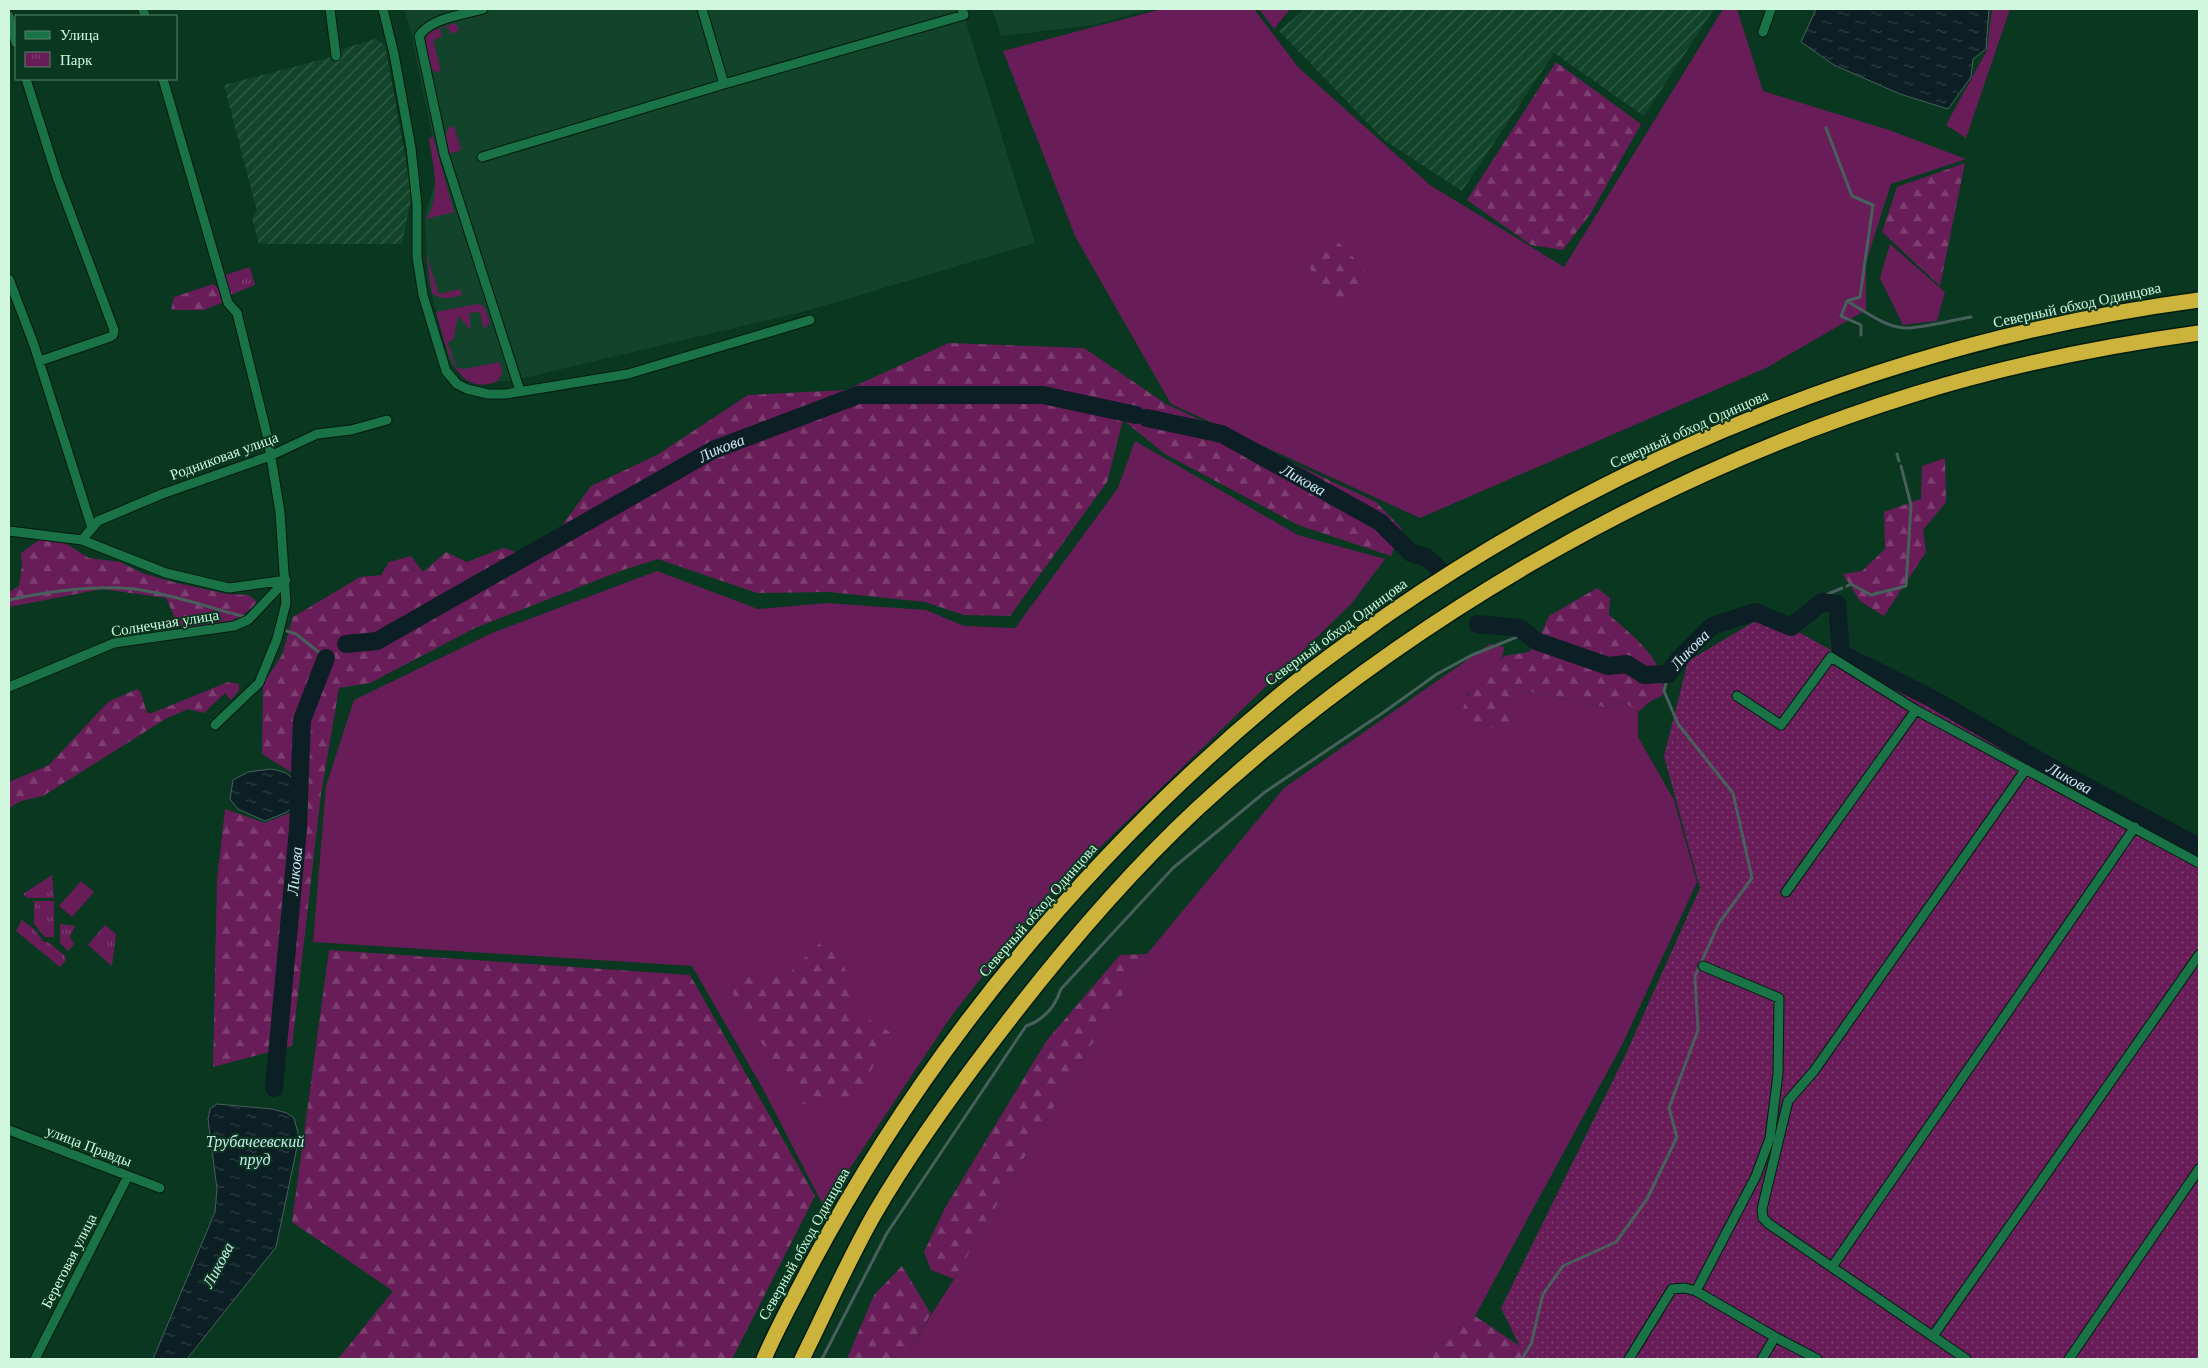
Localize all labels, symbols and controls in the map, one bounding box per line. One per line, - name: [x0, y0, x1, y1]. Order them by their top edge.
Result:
- legend: [15, 15, 178, 80]
- text: Улица: [60, 27, 99, 43]
- text: Парк: [60, 52, 93, 68]
- street label: Северный обход Одинцова: [1992, 279, 2163, 331]
- street label: Северный обход Одинцова: [1608, 387, 1771, 471]
- street label: Родниковая улица: [168, 429, 281, 483]
- water label: Ликова: [694, 430, 747, 466]
- water label: Ликова: [1277, 460, 1329, 499]
- street label: Северный обход Одинцова: [1262, 575, 1410, 689]
- street label: Солнечная улица: [110, 607, 220, 639]
- water label: Ликова: [1666, 626, 1712, 673]
- water label: Ликова: [2043, 758, 2095, 797]
- street label: Северный обход Одинцова: [976, 840, 1100, 980]
- water label: Ликова: [283, 846, 305, 897]
- street label: улица Правды: [44, 1122, 134, 1170]
- water label: Трубачеевский пруд: [206, 1133, 304, 1169]
- street label: Северный обход Одинцова: [755, 1165, 853, 1323]
- street label: Береговая улица: [38, 1211, 100, 1311]
- water label: Ликова: [199, 1240, 237, 1291]

